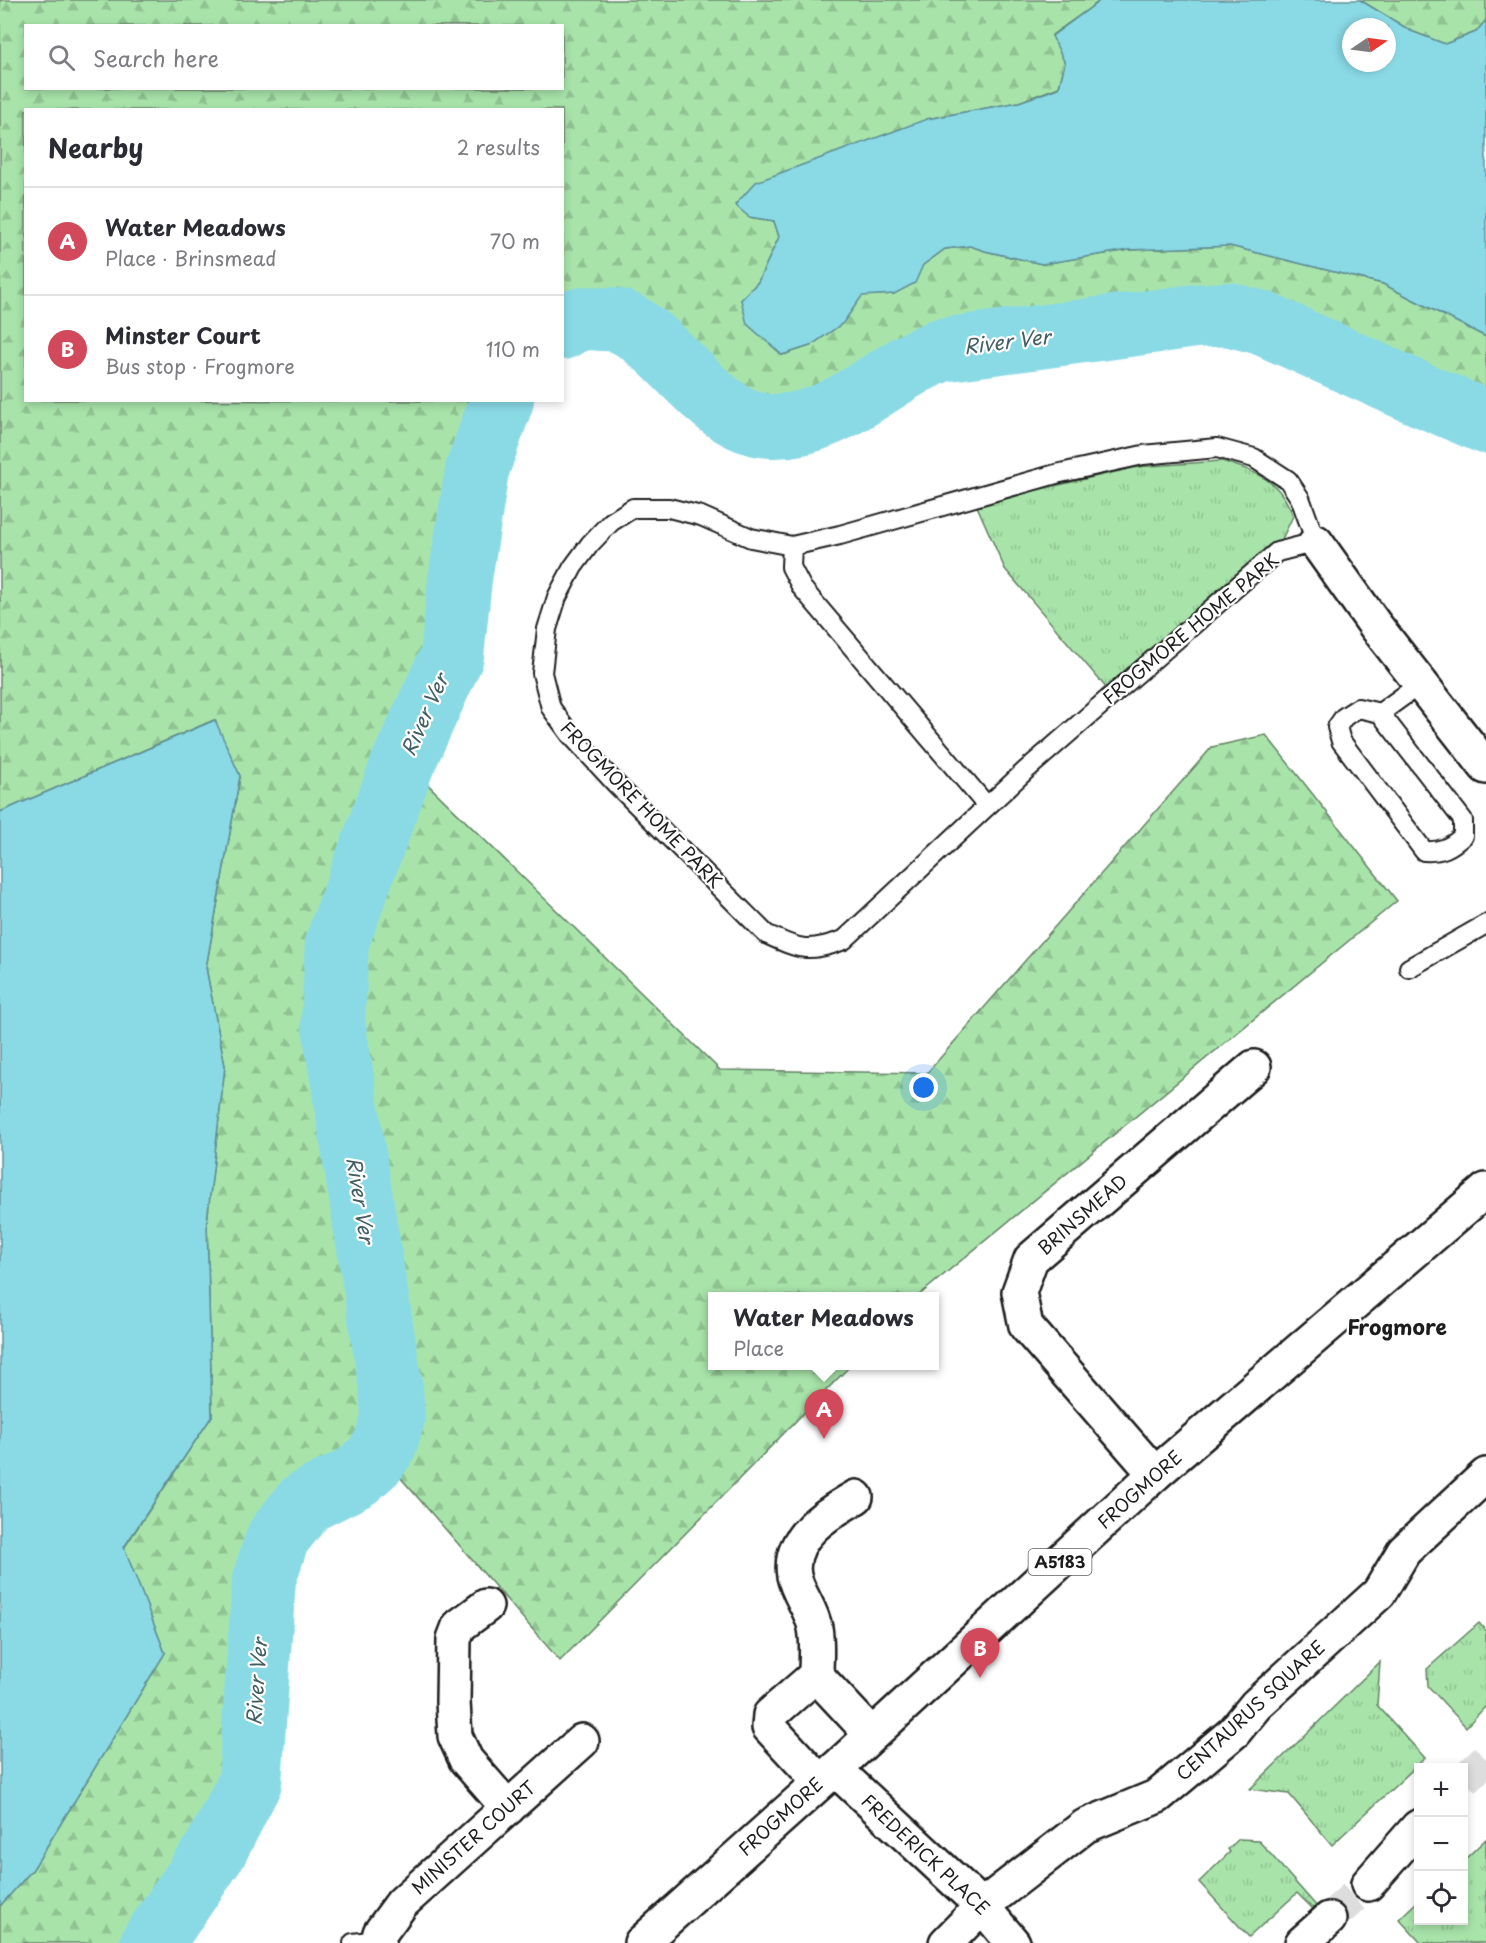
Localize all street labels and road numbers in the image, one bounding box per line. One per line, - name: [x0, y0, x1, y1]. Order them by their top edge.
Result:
- street label: FROGMORE HOME PARK: [1096, 546, 1284, 710]
- street label: FROGMORE HOME PARK: [555, 714, 729, 894]
- street label: BRINSMEAD: [1031, 1167, 1133, 1261]
- street label: FROGMORE: [1091, 1443, 1187, 1534]
- road number: A5183: [1028, 1549, 1092, 1575]
- street label: CENTAURUS SQUARE: [1169, 1633, 1331, 1786]
- street label: FROGMORE: [732, 1770, 828, 1861]
- street label: MINISTER COURT: [405, 1773, 542, 1900]
- street label: FREDERICK PLACE: [856, 1787, 996, 1921]

